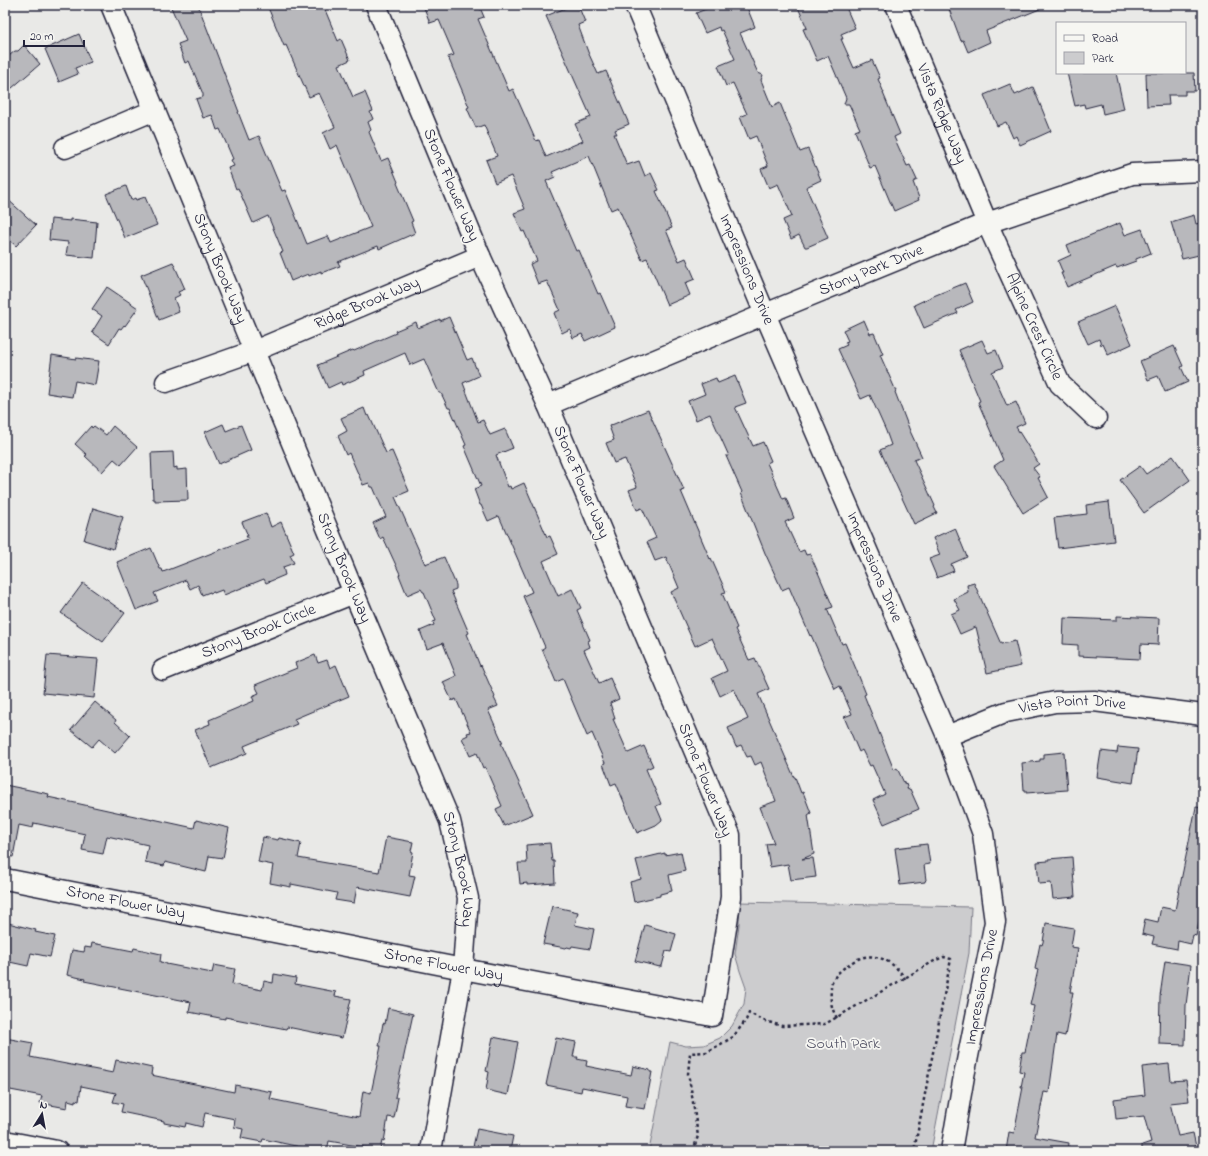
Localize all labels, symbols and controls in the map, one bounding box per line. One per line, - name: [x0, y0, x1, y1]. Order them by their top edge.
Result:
- scale bar: [24, 22, 84, 48]
- legend: [1056, 22, 1186, 74]
- text: 20 m: [30, 28, 53, 46]
- text: Road: [1092, 30, 1118, 48]
- text: Park: [1092, 50, 1114, 68]
- street label: Vista Ridge Way: [909, 59, 973, 168]
- street label: Stone Flower Way: [416, 125, 486, 245]
- street label: Stony Brook Way: [186, 209, 253, 327]
- street label: Impressions Drive: [712, 210, 781, 329]
- street label: Stony Park Drive: [815, 238, 928, 303]
- street label: Alpine Crest Circle: [999, 269, 1069, 385]
- street label: Ridge Brook Way: [311, 271, 423, 336]
- street label: Stone Flower Way: [546, 422, 616, 542]
- street label: Impressions Drive: [840, 508, 909, 627]
- street label: Stony Brook Way: [310, 509, 377, 627]
- street label: Stony Brook Circle: [198, 597, 320, 665]
- street label: Vista Point Drive: [1016, 689, 1128, 721]
- street label: Stone Flower Way: [671, 719, 739, 841]
- street label: Stony Brook Way: [435, 808, 480, 928]
- street label: Stone Flower Way: [64, 879, 188, 926]
- street label: Impressions Drive: [959, 926, 1005, 1047]
- street label: Stone Flower Way: [382, 942, 505, 988]
- park label: South Park: [806, 1032, 881, 1056]
- north arrow: [22, 1094, 62, 1134]
- text: N: [39, 1097, 49, 1114]

